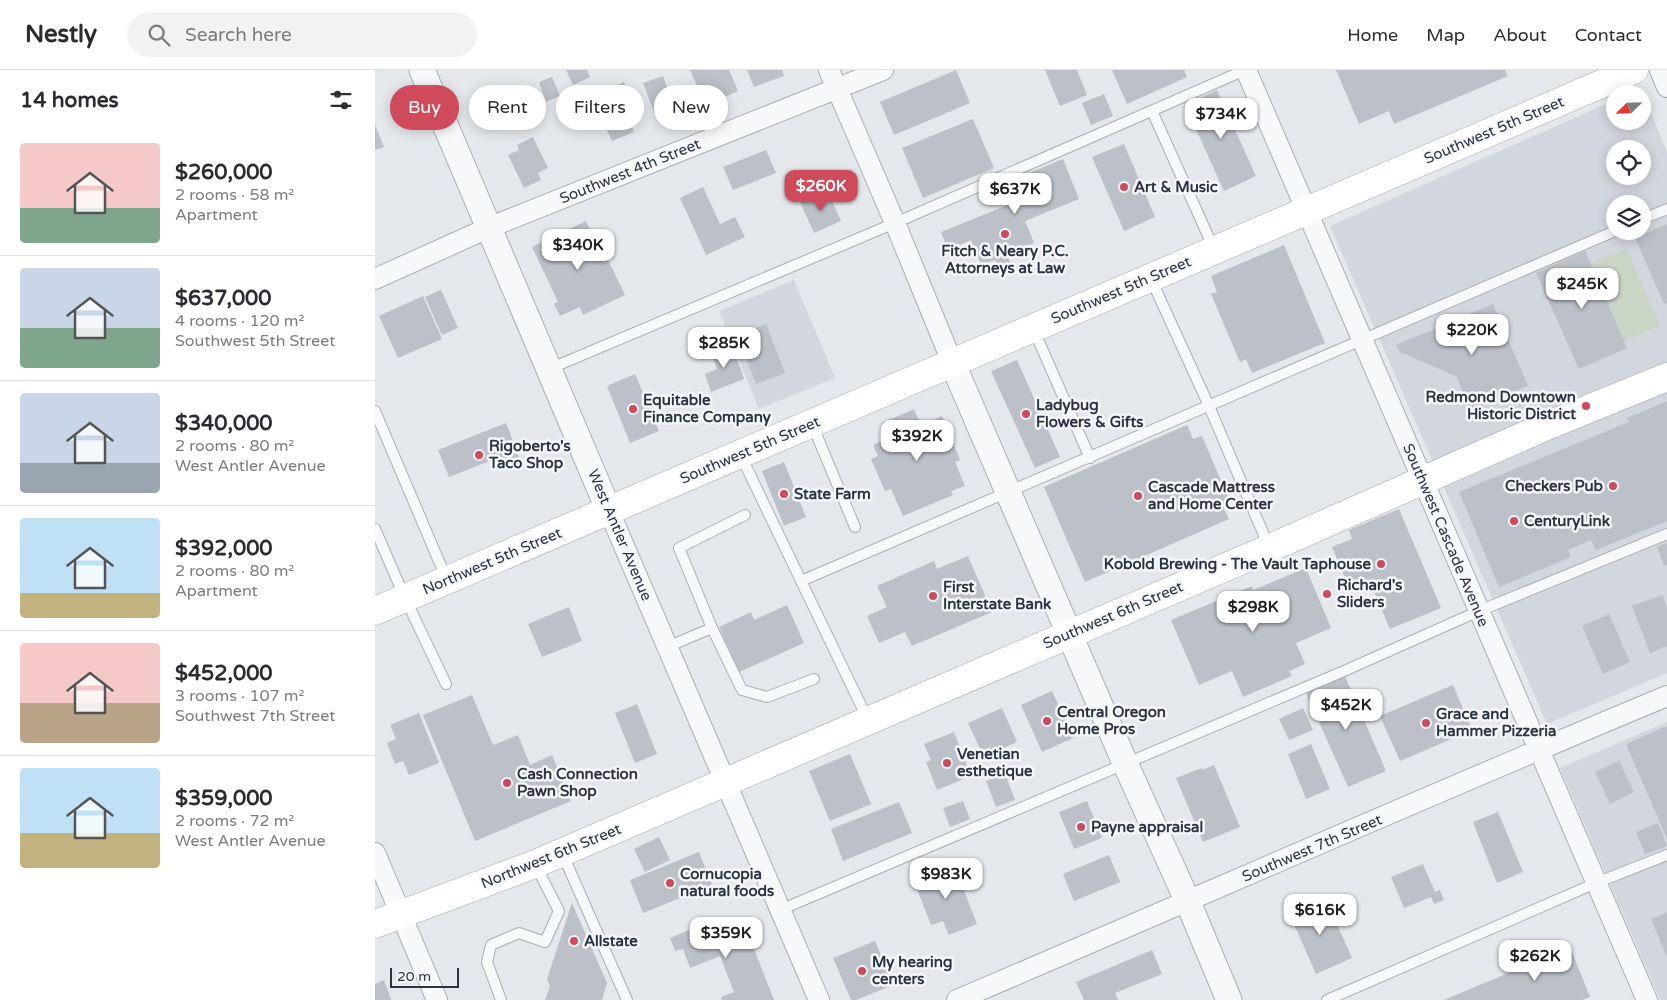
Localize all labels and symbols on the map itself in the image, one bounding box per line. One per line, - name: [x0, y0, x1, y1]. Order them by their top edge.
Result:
- north arrow: [1606, 85, 1651, 130]
- street label: Southwest 5th Street: [1421, 92, 1567, 168]
- pin: $734K: [1186, 98, 1256, 140]
- street label: Southwest 4th Street: [557, 134, 703, 208]
- pin: $260K: [786, 170, 856, 212]
- pin: $637K: [980, 172, 1050, 215]
- place label: Art & Music: [1134, 178, 1218, 196]
- marker: Art & Music: [1118, 181, 1130, 193]
- pin: $340K: [543, 228, 613, 271]
- marker: Fitch & Neary P.C. Attorneys at Law: [999, 228, 1011, 240]
- place label: Fitch & Neary P.C. Attorneys at Law: [941, 242, 1069, 278]
- street label: Southwest 5th Street: [1048, 252, 1194, 328]
- pin: $245K: [1547, 268, 1617, 310]
- pin: $220K: [1437, 314, 1507, 356]
- pin: $285K: [689, 326, 759, 369]
- place label: Redmond Downtown Historic District: [1425, 388, 1576, 423]
- place label: Equitable Finance Company: [643, 391, 771, 427]
- place label: Ladybug Flowers & Gifts: [1036, 396, 1143, 431]
- marker: Redmond Downtown Historic District: [1580, 400, 1592, 412]
- marker: Equitable Finance Company: [627, 403, 639, 415]
- marker: Ladybug Flowers & Gifts: [1020, 408, 1032, 420]
- street label: Southwest 5th Street: [677, 412, 823, 488]
- pin: $392K: [882, 420, 952, 462]
- place label: Rigoberto's Taco Shop: [488, 437, 571, 473]
- street label: Southwest Cascade Avenue: [1399, 441, 1493, 629]
- marker: Rigoberto's Taco Shop: [473, 449, 485, 461]
- street label: West Antler Avenue: [584, 467, 656, 603]
- place label: Checkers Pub: [1505, 477, 1604, 495]
- place label: Cascade Mattress and Home Center: [1148, 478, 1275, 513]
- marker: Checkers Pub: [1607, 480, 1619, 492]
- place label: State Farm: [794, 485, 871, 503]
- marker: State Farm: [778, 488, 790, 500]
- marker: Cascade Mattress and Home Center: [1132, 490, 1144, 502]
- place label: CenturyLink: [1524, 512, 1610, 531]
- marker: CenturyLink: [1508, 515, 1520, 527]
- street label: Northwest 5th Street: [420, 523, 565, 598]
- place label: Kobold Brewing - The Vault Taphouse: [1104, 555, 1372, 574]
- marker: Kobold Brewing - The Vault Taphouse: [1375, 558, 1387, 570]
- place label: Richard's Sliders: [1337, 576, 1403, 611]
- street label: Southwest 6th Street: [1040, 577, 1186, 653]
- place label: First Interstate Bank: [943, 578, 1051, 613]
- marker: Richard's Sliders: [1321, 588, 1333, 600]
- marker: First Interstate Bank: [927, 590, 939, 602]
- pin: $298K: [1218, 590, 1288, 633]
- pin: $452K: [1311, 688, 1381, 731]
- place label: Central Oregon Home Pros: [1057, 703, 1166, 738]
- place label: Grace and Hammer Pizzeria: [1436, 705, 1556, 740]
- marker: Central Oregon Home Pros: [1041, 715, 1053, 727]
- marker: Grace and Hammer Pizzeria: [1420, 717, 1432, 729]
- place label: Venetian esthetique: [957, 745, 1033, 781]
- marker: Venetian esthetique: [941, 757, 953, 769]
- place label: Cash Connection Pawn Shop: [517, 765, 638, 801]
- marker: Cash Connection Pawn Shop: [501, 777, 513, 789]
- street label: Southwest 7th Street: [1239, 810, 1385, 886]
- place label: Payne appraisal: [1091, 818, 1203, 837]
- street label: Northwest 6th Street: [478, 820, 624, 892]
- marker: Payne appraisal: [1075, 821, 1087, 833]
- pin: $983K: [911, 858, 981, 900]
- place label: Cornucopia natural foods: [680, 865, 774, 900]
- marker: Cornucopia natural foods: [664, 877, 676, 889]
- pin: $616K: [1285, 894, 1355, 936]
- pin: $359K: [691, 916, 761, 959]
- place label: Allstate: [584, 932, 638, 950]
- marker: Allstate: [568, 935, 580, 947]
- pin: $262K: [1500, 940, 1570, 982]
- place label: My hearing centers: [872, 953, 952, 988]
- scale bar: [390, 965, 459, 988]
- marker: My hearing centers: [856, 965, 868, 977]

